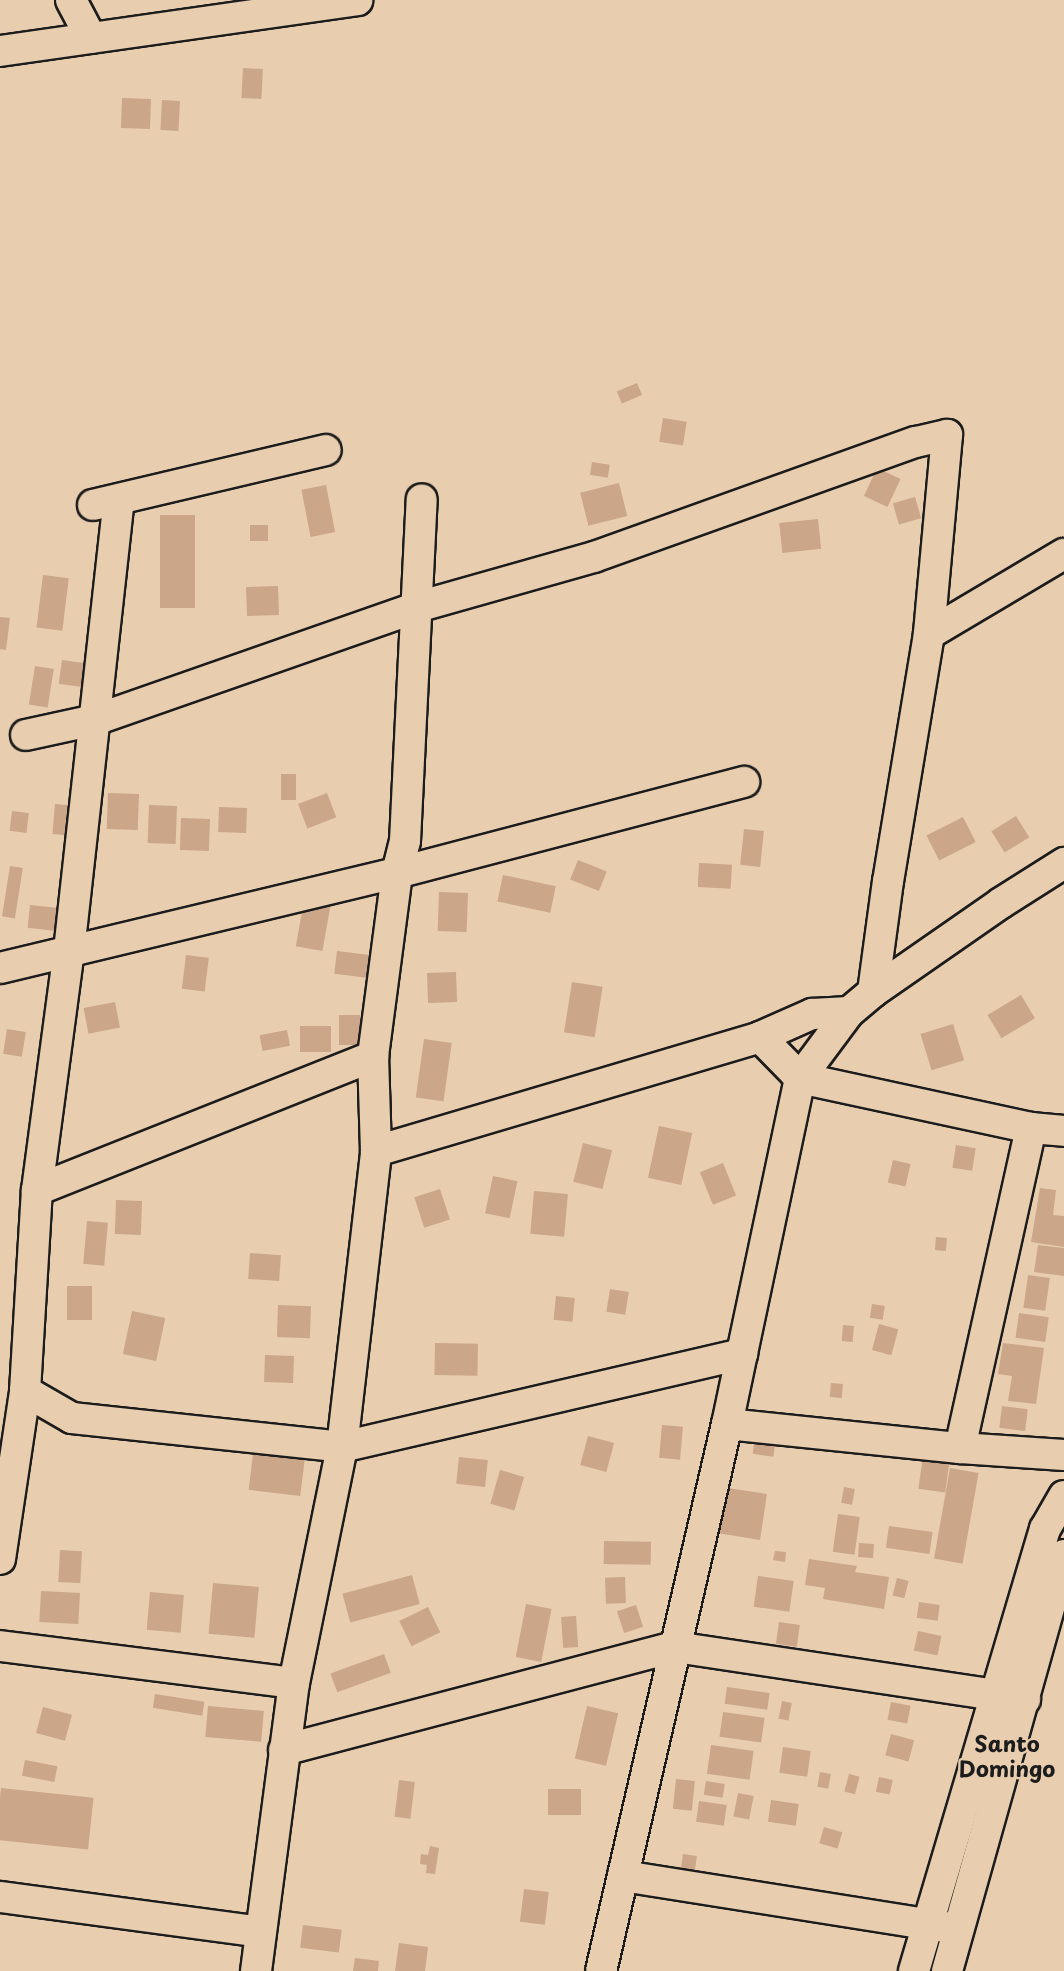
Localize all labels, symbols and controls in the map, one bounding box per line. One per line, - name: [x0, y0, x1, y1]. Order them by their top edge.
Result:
- district label: Santo Domingo: [959, 1729, 1055, 1780]

